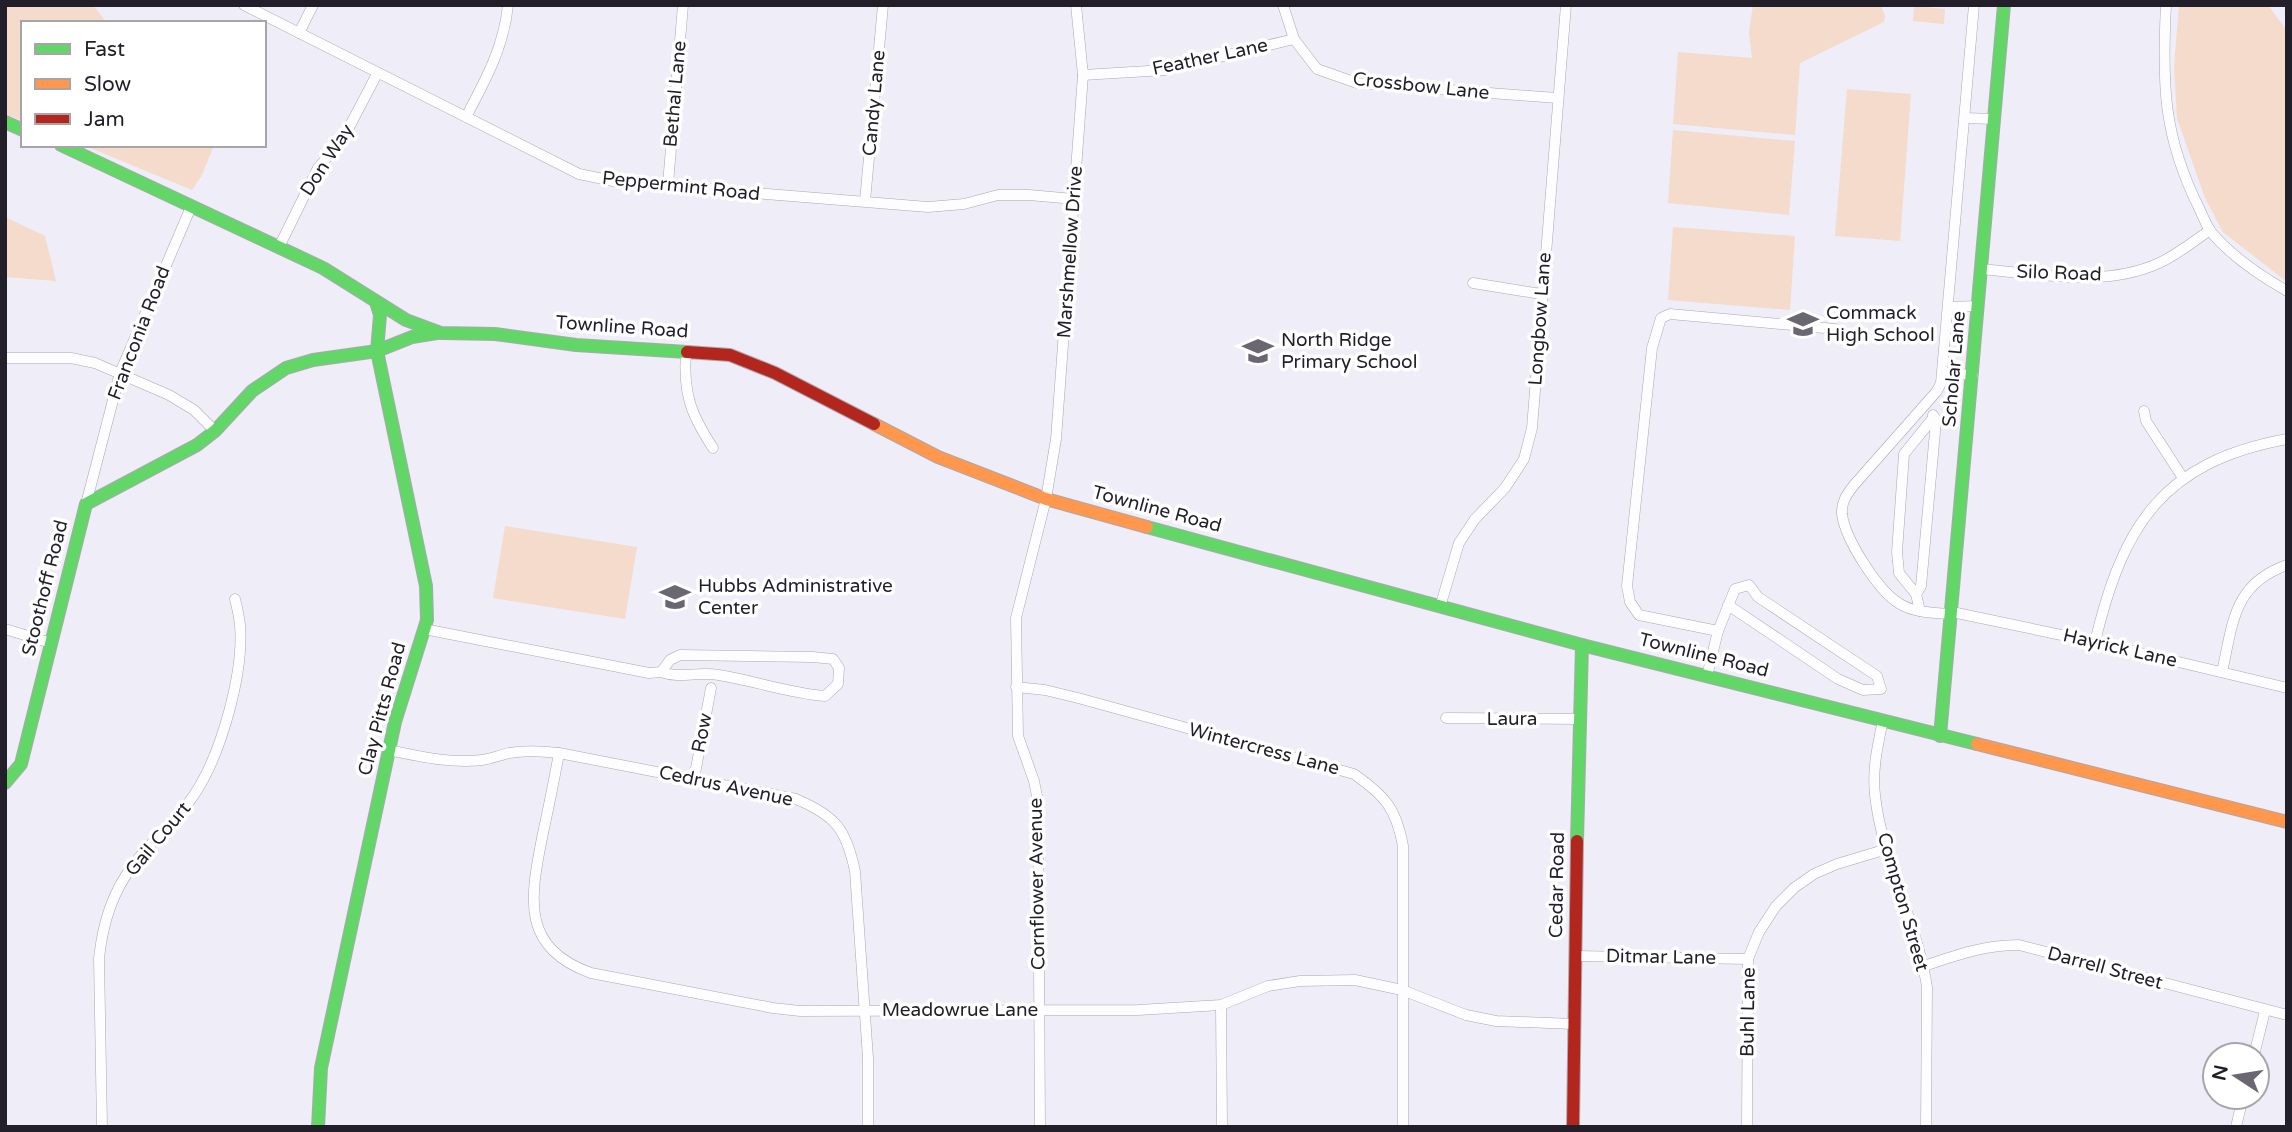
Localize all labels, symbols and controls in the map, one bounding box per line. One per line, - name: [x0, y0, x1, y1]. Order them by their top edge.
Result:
- legend: [21, 21, 266, 147]
- street label: Feather Lane: [1150, 34, 1270, 80]
- text: Fast: [84, 37, 125, 62]
- street label: Bethal Lane: [659, 40, 691, 148]
- street label: Candy Lane: [858, 49, 890, 157]
- street label: Crossbow Lane: [1352, 68, 1490, 104]
- text: Slow: [84, 72, 132, 97]
- text: Jam: [84, 107, 125, 132]
- street label: Don Way: [296, 120, 358, 200]
- street label: Marshmellow Drive: [1053, 165, 1087, 339]
- street label: Peppermint Road: [601, 167, 761, 205]
- street label: Longbow Lane: [1524, 252, 1556, 386]
- street label: Silo Road: [2016, 261, 2102, 285]
- street label: Franconia Road: [103, 263, 175, 403]
- place label: Commack High School: [1826, 302, 1935, 346]
- school or university icon: Commack High School: [1786, 307, 1820, 341]
- street label: Scholar Lane: [1938, 310, 1970, 428]
- street label: Townline Road: [555, 311, 689, 343]
- place label: North Ridge Primary School: [1281, 329, 1417, 373]
- school or university icon: North Ridge Primary School: [1241, 334, 1275, 368]
- street label: Townline Road: [1090, 481, 1224, 537]
- street label: Stoothoff Road: [17, 518, 73, 658]
- place label: Hubbs Administrative Center: [698, 575, 893, 619]
- school or university icon: Hubbs Administrative Center: [658, 580, 692, 614]
- street label: Hayrick Lane: [2061, 624, 2179, 672]
- street label: Townline Road: [1637, 628, 1771, 682]
- street label: Clay Pitts Road: [354, 640, 410, 778]
- street label: Laura: [1486, 708, 1538, 730]
- street label: Row: [687, 711, 717, 755]
- street label: Wintercress Lane: [1186, 718, 1342, 780]
- street label: Cedrus Avenue: [657, 761, 795, 811]
- street label: Gail Court: [121, 797, 195, 881]
- street label: Cornflower Avenue: [1024, 798, 1050, 970]
- street label: Compton Street: [1873, 830, 1933, 974]
- street label: Cedar Road: [1545, 832, 1569, 938]
- street label: Darrell Street: [2045, 942, 2165, 994]
- street label: Ditmar Lane: [1606, 945, 1716, 969]
- street label: Buhl Lane: [1736, 967, 1760, 1057]
- street label: Meadowrue Lane: [882, 999, 1038, 1021]
- north arrow: [2201, 1041, 2271, 1111]
- text: N: [2208, 1063, 2233, 1082]

